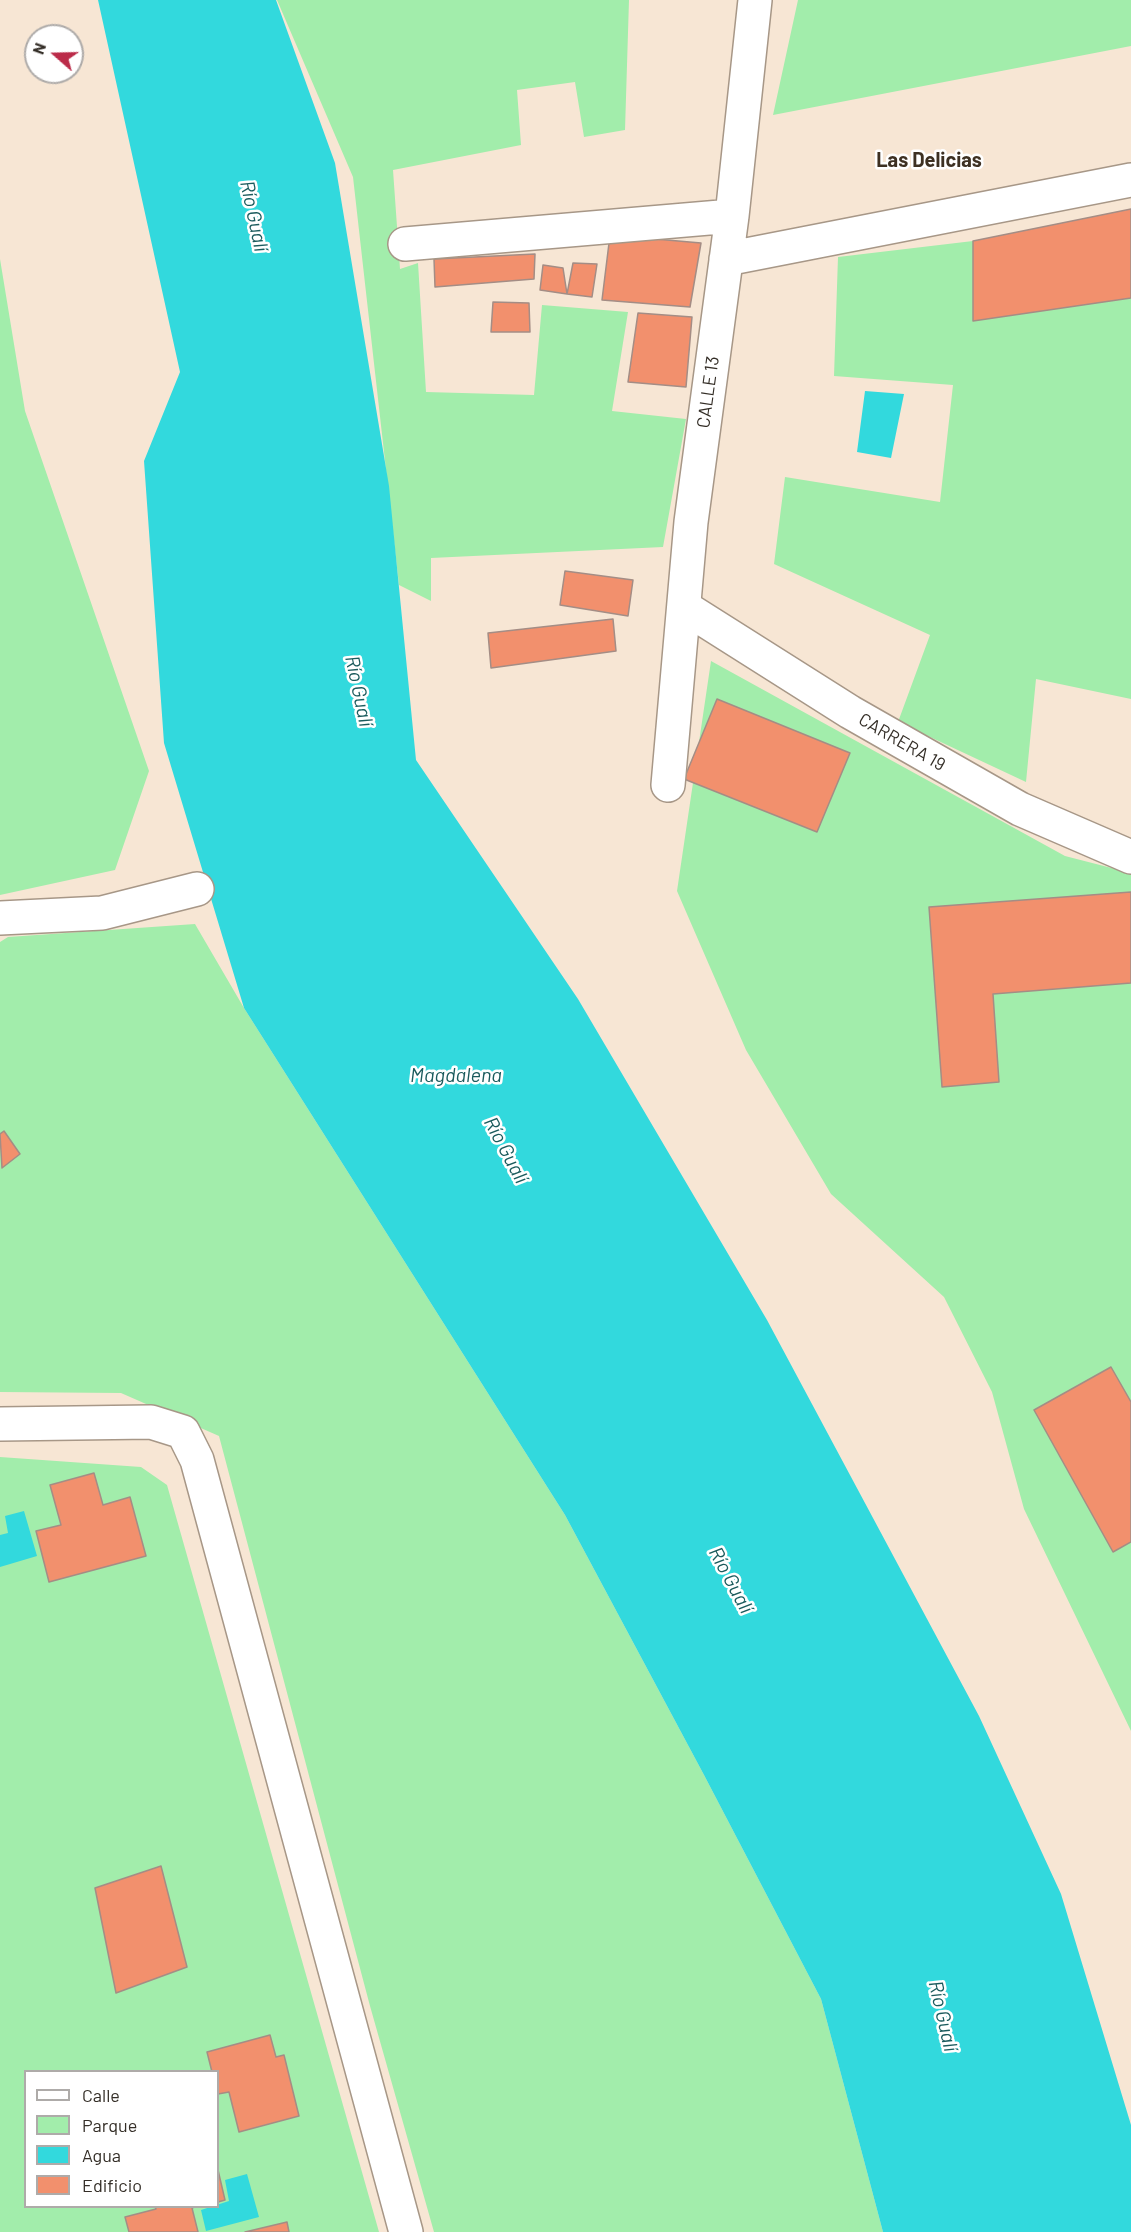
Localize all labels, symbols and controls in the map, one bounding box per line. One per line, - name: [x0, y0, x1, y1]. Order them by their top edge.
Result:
- north arrow: [24, 24, 84, 84]
- text: N: [28, 40, 49, 57]
- district label: Las Delicias: [876, 148, 982, 172]
- water label: Río Gualí: [235, 178, 273, 254]
- street label: CALLE 13: [692, 355, 724, 429]
- water label: Río Gualí: [340, 653, 378, 729]
- street label: CARRERA 19: [855, 708, 949, 776]
- water label: Magdalena: [410, 1063, 502, 1087]
- water label: Río Gualí: [479, 1113, 533, 1187]
- water label: Río Gualí: [704, 1543, 758, 1617]
- water label: Río Gualí: [923, 1978, 963, 2054]
- legend: [24, 2070, 219, 2208]
- text: Calle: [82, 2084, 120, 2106]
- text: Parque: [82, 2114, 137, 2136]
- text: Agua: [82, 2144, 121, 2166]
- text: Edificio: [82, 2174, 142, 2196]

